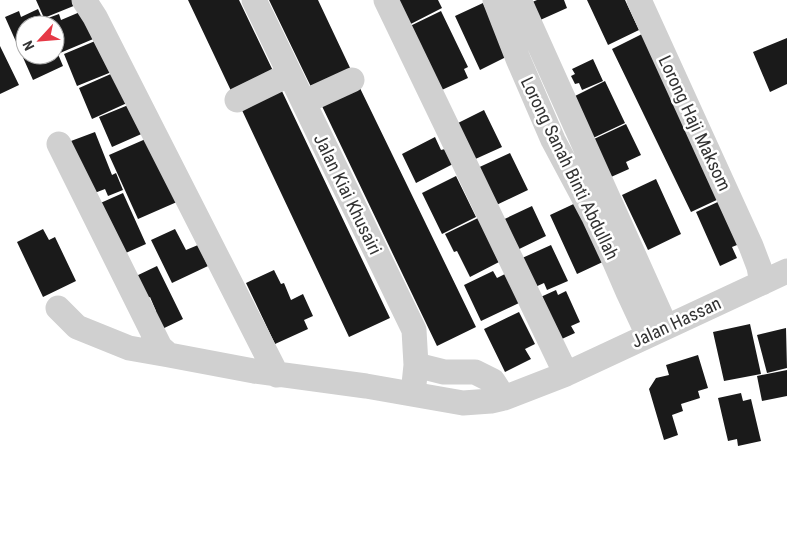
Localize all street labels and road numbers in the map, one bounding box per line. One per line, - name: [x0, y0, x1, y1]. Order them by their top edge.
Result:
- street label: Lorong Haji Maksom: [654, 52, 736, 194]
- street label: Lorong Sanah Binti Abdullah: [517, 73, 623, 263]
- street label: Jalan Kiai Khusairi: [310, 130, 386, 258]
- street label: Jalan Hassan: [628, 292, 724, 352]

